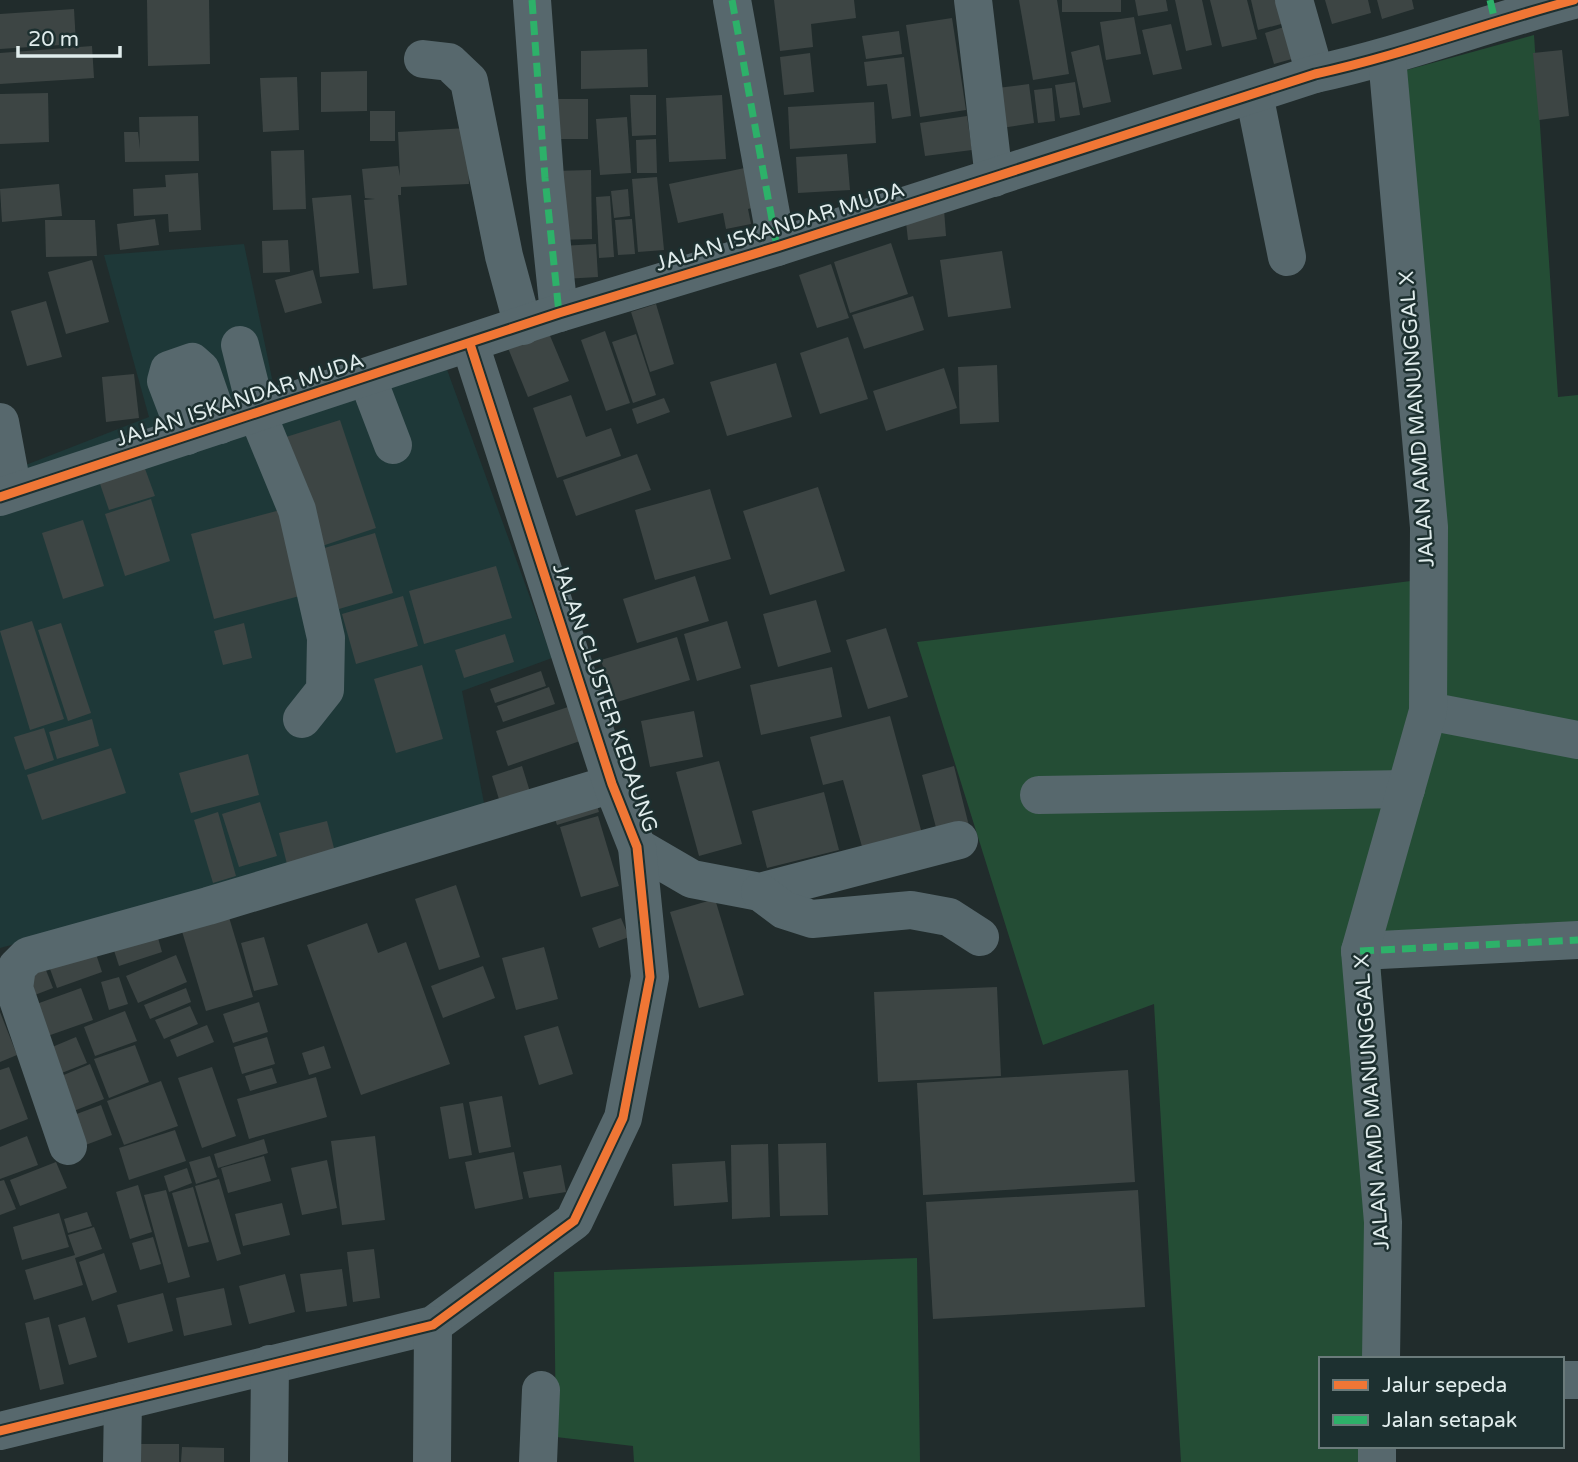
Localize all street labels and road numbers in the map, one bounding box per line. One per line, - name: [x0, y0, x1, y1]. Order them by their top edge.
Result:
- street label: JALAN ISKANDAR MUDA: [652, 177, 908, 277]
- street label: JALAN AMD MANUNGGAL X: [1394, 270, 1440, 568]
- street label: JALAN ISKANDAR MUDA: [113, 348, 367, 452]
- street label: JALAN CLUSTER KEDAUNG: [547, 560, 663, 836]
- street label: JALAN AMD MANUNGGAL X: [1349, 953, 1395, 1251]

